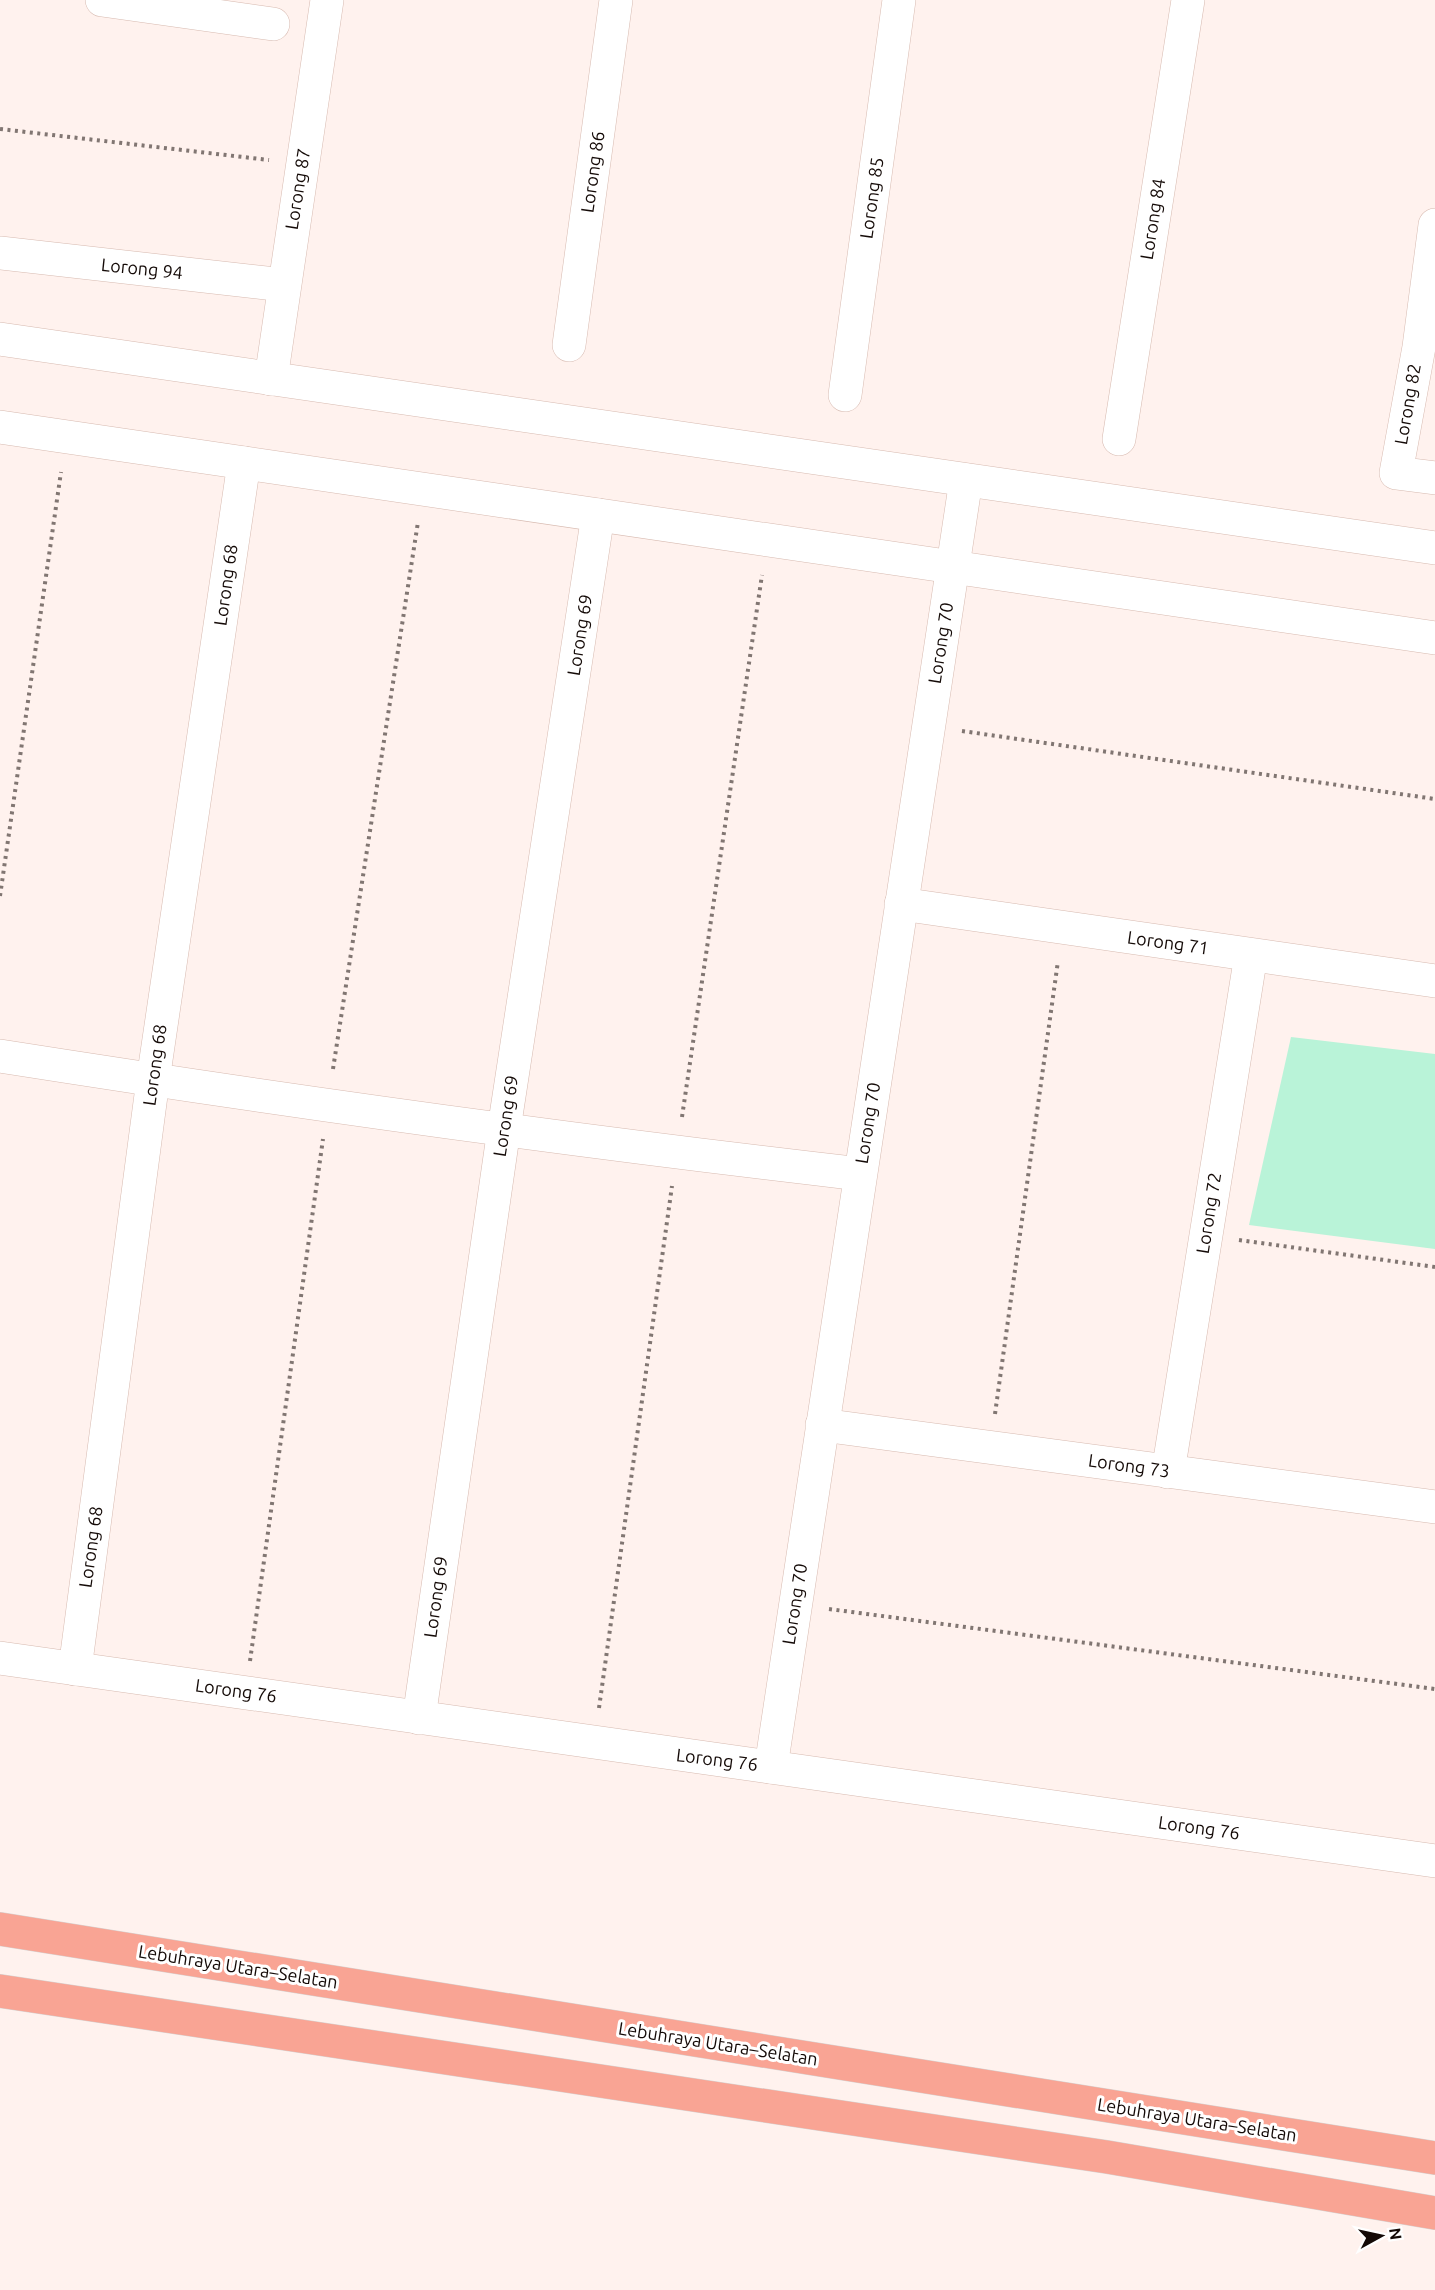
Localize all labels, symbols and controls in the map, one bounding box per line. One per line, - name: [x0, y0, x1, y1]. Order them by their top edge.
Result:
- street label: Lorong 86: [576, 130, 608, 214]
- street label: Lorong 87: [281, 147, 313, 231]
- street label: Lorong 85: [855, 156, 887, 240]
- street label: Lorong 84: [1136, 177, 1168, 261]
- street label: Lorong 94: [100, 254, 184, 282]
- street label: Lorong 82: [1390, 362, 1424, 446]
- street label: Lorong 68: [209, 543, 241, 627]
- street label: Lorong 69: [563, 593, 595, 677]
- street label: Lorong 70: [924, 601, 956, 685]
- street label: Lorong 71: [1126, 926, 1210, 958]
- street label: Lorong 68: [138, 1023, 170, 1107]
- street label: Lorong 69: [489, 1074, 521, 1158]
- street label: Lorong 70: [851, 1081, 883, 1165]
- street label: Lorong 72: [1192, 1171, 1224, 1255]
- street label: Lorong 73: [1087, 1449, 1171, 1481]
- street label: Lorong 68: [74, 1505, 106, 1589]
- street label: Lorong 69: [419, 1555, 451, 1639]
- street label: Lorong 70: [778, 1562, 810, 1646]
- street label: Lorong 76: [194, 1674, 278, 1706]
- street label: Lorong 76: [675, 1744, 759, 1774]
- street label: Lorong 76: [1157, 1811, 1241, 1843]
- street label: Lebuhraya Utara–Selatan: [137, 1940, 339, 1992]
- street label: Lebuhraya Utara–Selatan: [617, 2017, 819, 2069]
- street label: Lebuhraya Utara–Selatan: [1096, 2093, 1298, 2145]
- north arrow: [1351, 2206, 1411, 2266]
- text: N: [1386, 2227, 1406, 2241]

